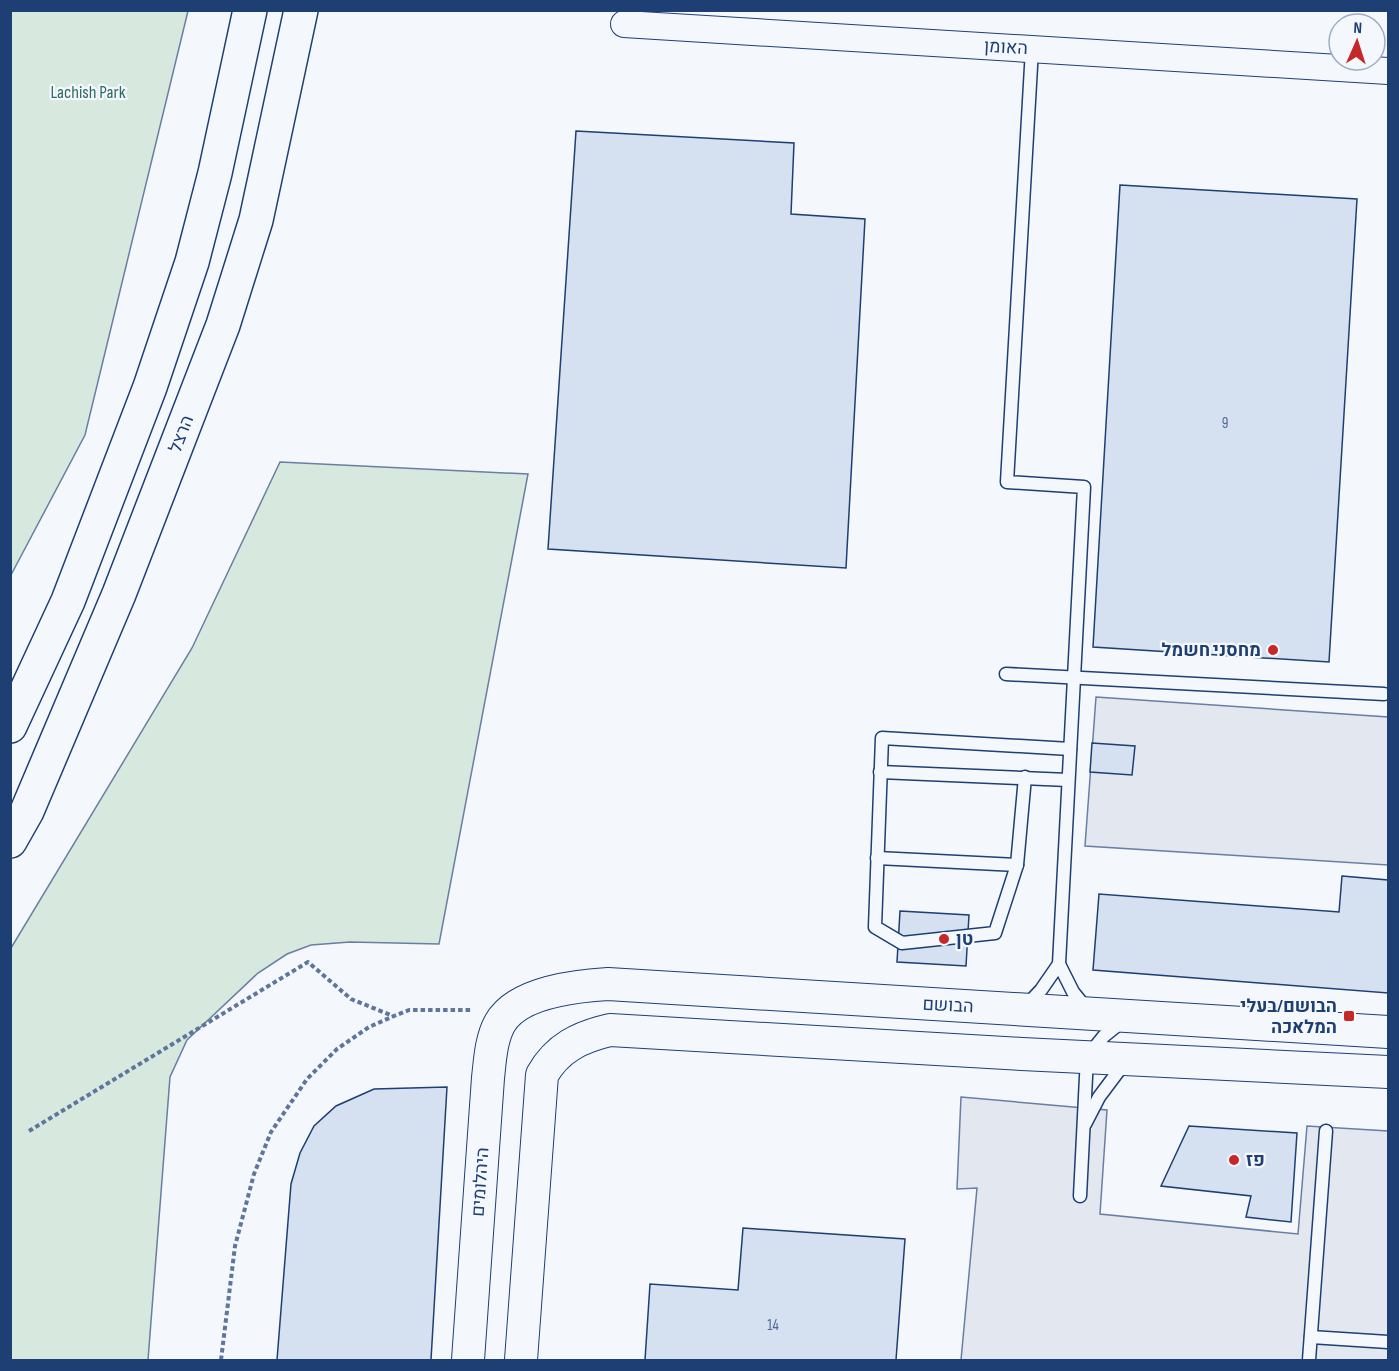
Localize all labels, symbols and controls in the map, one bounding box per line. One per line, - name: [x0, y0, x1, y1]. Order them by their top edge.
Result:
- north arrow: [1327, 12, 1387, 72]
- text: N: [1353, 19, 1362, 38]
- street label: האומן: [983, 36, 1029, 59]
- park label: Lachish Park: [50, 82, 126, 103]
- street label: הרצל: [165, 412, 198, 456]
- house number: 9: [1222, 414, 1228, 433]
- place label: מחסני חשמל: [1162, 640, 1261, 661]
- marker: מחסני חשמל: [1266, 643, 1280, 657]
- place label: טן: [956, 929, 973, 950]
- marker: טן: [937, 932, 951, 946]
- street label: הבושם: [922, 994, 974, 1017]
- place label: הבושם/בעלי המלאכה: [1240, 996, 1337, 1038]
- marker: הבושם/בעלי המלאכה: [1342, 1009, 1356, 1023]
- street label: היהלומים: [468, 1147, 493, 1217]
- place label: פז: [1246, 1150, 1265, 1171]
- marker: פז: [1227, 1153, 1241, 1167]
- house number: 14: [767, 1316, 779, 1335]

